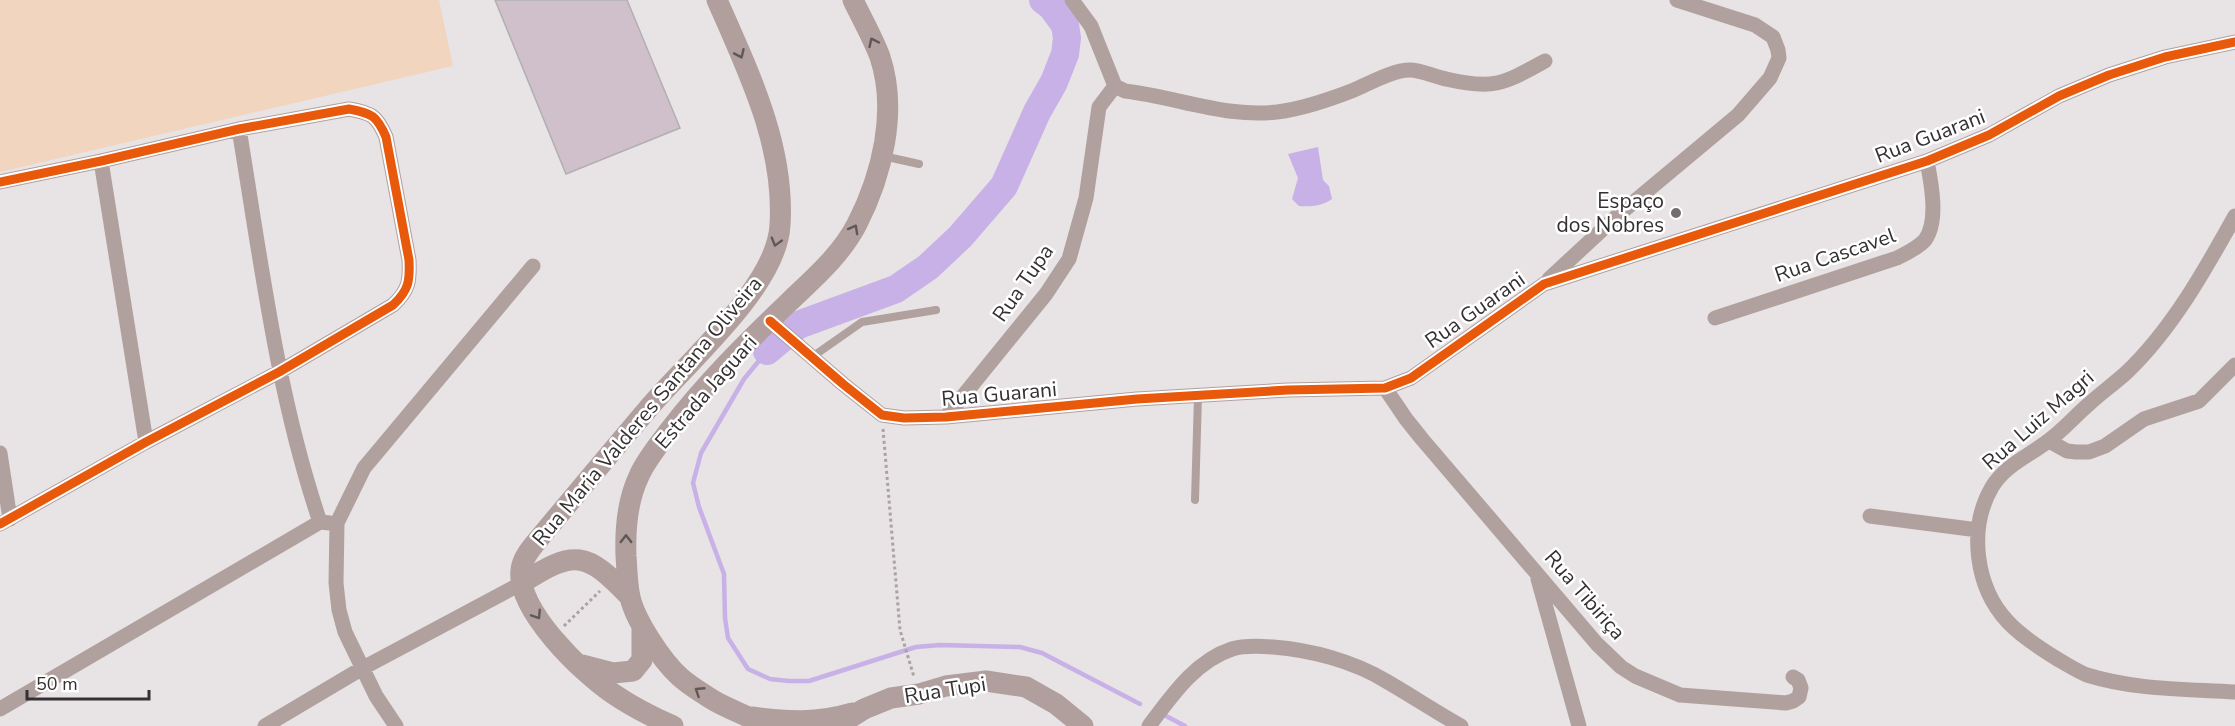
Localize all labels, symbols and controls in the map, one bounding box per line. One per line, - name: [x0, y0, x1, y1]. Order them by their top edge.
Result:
- one-way arrow: [868, 37, 880, 48]
- one-way arrow: [733, 47, 745, 58]
- street label: Rua Guarani: [1871, 102, 1989, 170]
- place label: Espaço dos Nobres: [1556, 187, 1664, 239]
- marker: Espaço dos Nobres: [1669, 206, 1683, 220]
- street label: Rua Cascavel: [1771, 221, 1900, 289]
- one-way arrow: [847, 224, 858, 235]
- one-way arrow: [771, 236, 783, 247]
- street label: Rua Tupa: [986, 239, 1060, 327]
- street label: Rua Guarani: [1420, 265, 1530, 355]
- street label: Rua Maria Valderes Santana Oliveira: [526, 270, 768, 552]
- street label: Estrada Jaguari: [649, 329, 763, 455]
- street label: Rua Luiz Magri: [1976, 364, 2100, 476]
- street label: Rua Guarani: [940, 375, 1058, 413]
- one-way arrow: [620, 534, 632, 543]
- street label: Rua Tibiriça: [1538, 544, 1632, 646]
- one-way arrow: [530, 609, 541, 620]
- scale bar: [27, 663, 148, 701]
- street label: Rua Tupi: [902, 670, 988, 710]
- text: 50 m: [36, 672, 78, 696]
- one-way arrow: [695, 687, 706, 698]

